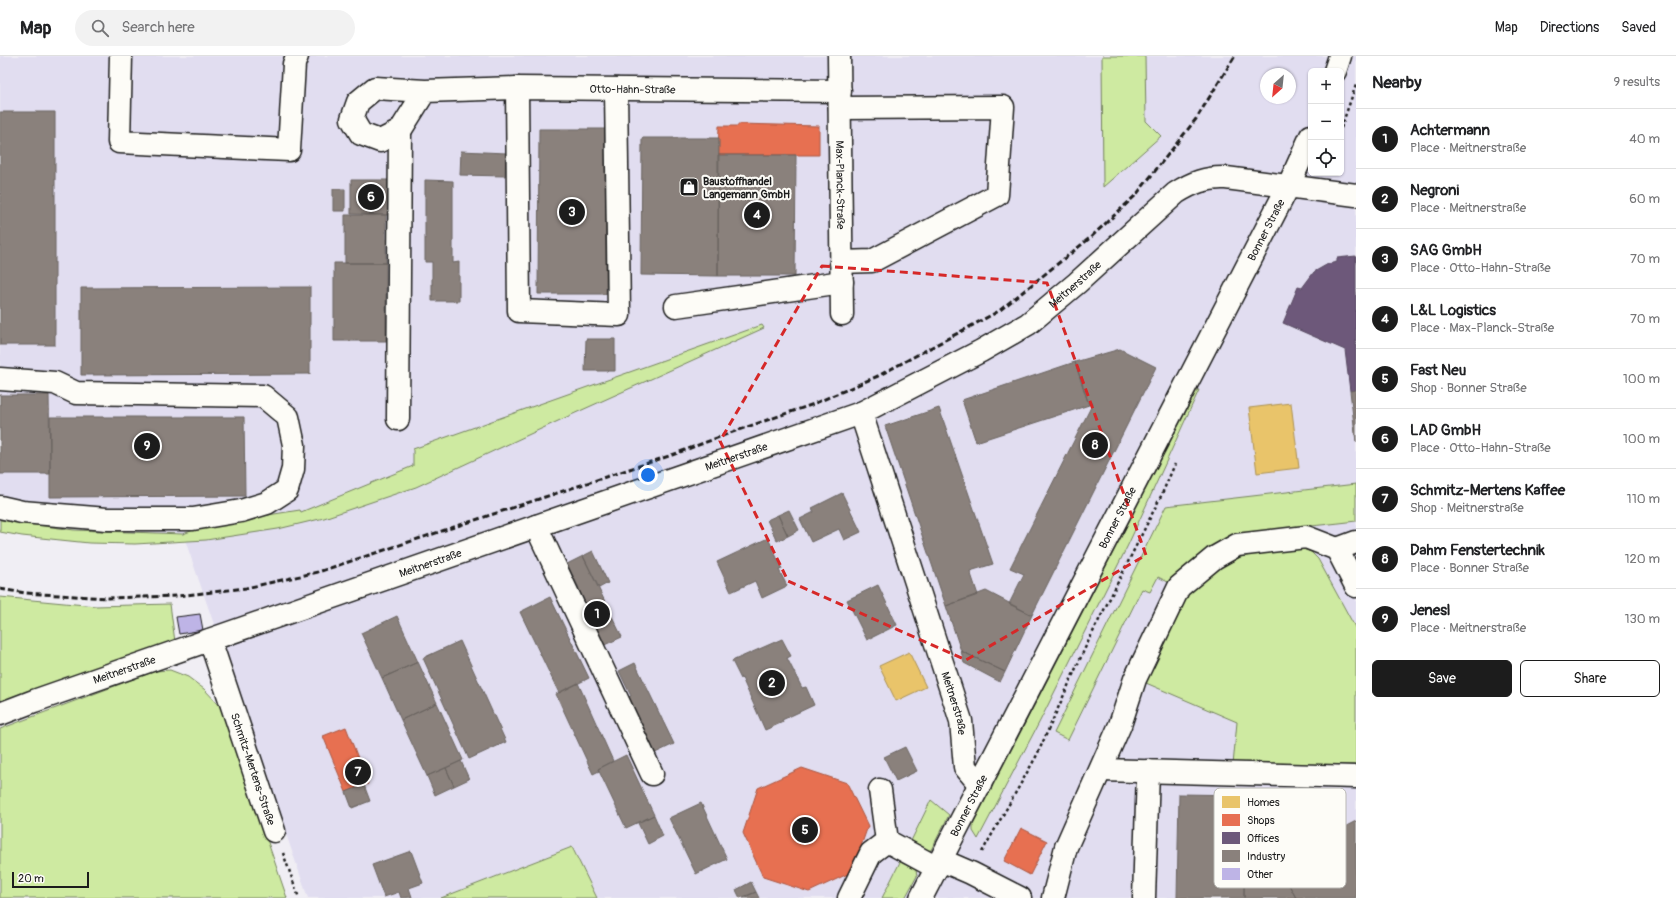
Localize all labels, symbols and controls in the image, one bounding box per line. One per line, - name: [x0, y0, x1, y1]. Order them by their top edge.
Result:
- search box: [75, 10, 355, 46]
- text: Map: [20, 16, 51, 40]
- icon: search: [89, 17, 111, 39]
- text: Search here: [121, 18, 195, 37]
- text: Map: [1495, 19, 1518, 36]
- text: Directions: [1540, 19, 1599, 36]
- text: Saved: [1621, 19, 1656, 36]
- north arrow: [1260, 68, 1296, 104]
- map controls: [1308, 68, 1344, 176]
- button: +: [1308, 68, 1344, 104]
- text: Nearby: [1372, 72, 1421, 93]
- text: 9 results: [1613, 74, 1660, 90]
- street label: Otto-Hahn-Straße: [589, 82, 676, 96]
- button: −: [1308, 104, 1344, 140]
- text: Achtermann: [1410, 121, 1490, 140]
- text: 1: [1382, 131, 1388, 147]
- text: 40 m: [1629, 131, 1660, 147]
- street label: Max-Planck-Straße: [833, 140, 848, 230]
- button: locate: [1308, 140, 1344, 176]
- text: Place · Meitnerstraße: [1410, 140, 1526, 156]
- place label: Baustoffhandel Langemann GmbH: [703, 175, 790, 201]
- shop icon: Baustoffhandel Langemann GmbH: [678, 176, 700, 198]
- text: Negroni: [1410, 181, 1459, 200]
- pin: 6: [358, 182, 384, 212]
- text: 2: [1381, 191, 1389, 207]
- text: 60 m: [1629, 191, 1660, 207]
- street label: Bonner Straße: [1245, 196, 1287, 263]
- pin: 3: [559, 197, 585, 227]
- pin: 4: [744, 200, 770, 230]
- text: Place · Meitnerstraße: [1410, 200, 1526, 216]
- text: SAG GmbH: [1410, 241, 1482, 260]
- text: 3: [1381, 251, 1389, 267]
- text: 70 m: [1630, 251, 1660, 267]
- street label: Meitnerstraße: [1046, 257, 1104, 310]
- text: Place · Otto-Hahn-Straße: [1410, 260, 1551, 276]
- text: L&L Logistics: [1410, 301, 1496, 320]
- text: 4: [1381, 311, 1389, 327]
- text: 70 m: [1630, 311, 1660, 327]
- text: Place · Max-Planck-Straße: [1410, 320, 1554, 336]
- text: Fast Neu: [1410, 361, 1466, 380]
- text: 5: [1381, 371, 1389, 387]
- text: 100 m: [1623, 371, 1660, 387]
- text: Shop · Bonner Straße: [1410, 380, 1527, 396]
- text: LAD GmbH: [1410, 421, 1481, 440]
- pin: 8: [1082, 430, 1108, 460]
- pin: 9: [134, 431, 160, 461]
- text: 6: [1381, 431, 1389, 447]
- text: 100 m: [1623, 431, 1660, 447]
- street label: Meitnerstraße: [703, 439, 770, 473]
- text: Place · Otto-Hahn-Straße: [1410, 440, 1551, 456]
- your location: [638, 465, 658, 485]
- text: Schmitz-Mertens Kaffee: [1410, 481, 1565, 500]
- street label: Bonner Straße: [1096, 484, 1139, 551]
- text: 7: [1382, 491, 1388, 507]
- text: 110 m: [1627, 491, 1660, 507]
- text: Shop · Meitnerstraße: [1410, 500, 1524, 516]
- text: Dahm Fenstertechnik: [1410, 541, 1545, 560]
- street label: Meitnerstraße: [397, 546, 464, 580]
- text: 8: [1382, 551, 1388, 567]
- text: 120 m: [1624, 551, 1660, 567]
- text: Place · Bonner Straße: [1410, 560, 1529, 576]
- pin: 1: [584, 599, 610, 629]
- text: Jenesl: [1410, 601, 1450, 620]
- text: 9: [1382, 611, 1388, 627]
- text: 130 m: [1624, 611, 1660, 627]
- text: Place · Meitnerstraße: [1410, 620, 1526, 636]
- street label: Meitnerstraße: [91, 653, 158, 686]
- button: Save: [1372, 660, 1512, 697]
- button: Share: [1520, 660, 1660, 697]
- pin: 2: [759, 668, 785, 698]
- street label: Meitnerstraße: [939, 670, 969, 736]
- street label: Schmitz-Mertens-Straße: [228, 711, 278, 827]
- pin: 7: [345, 757, 371, 787]
- street label: Bonner Straße: [947, 772, 990, 839]
- legend: [1214, 788, 1346, 888]
- text: Homes: [1247, 796, 1280, 809]
- text: Shops: [1247, 814, 1275, 827]
- pin: 5: [792, 815, 818, 845]
- text: Offices: [1247, 832, 1279, 845]
- text: Industry: [1247, 850, 1286, 863]
- text: Other: [1247, 868, 1273, 881]
- scale bar: [12, 870, 89, 889]
- text: 20 m: [18, 872, 44, 885]

